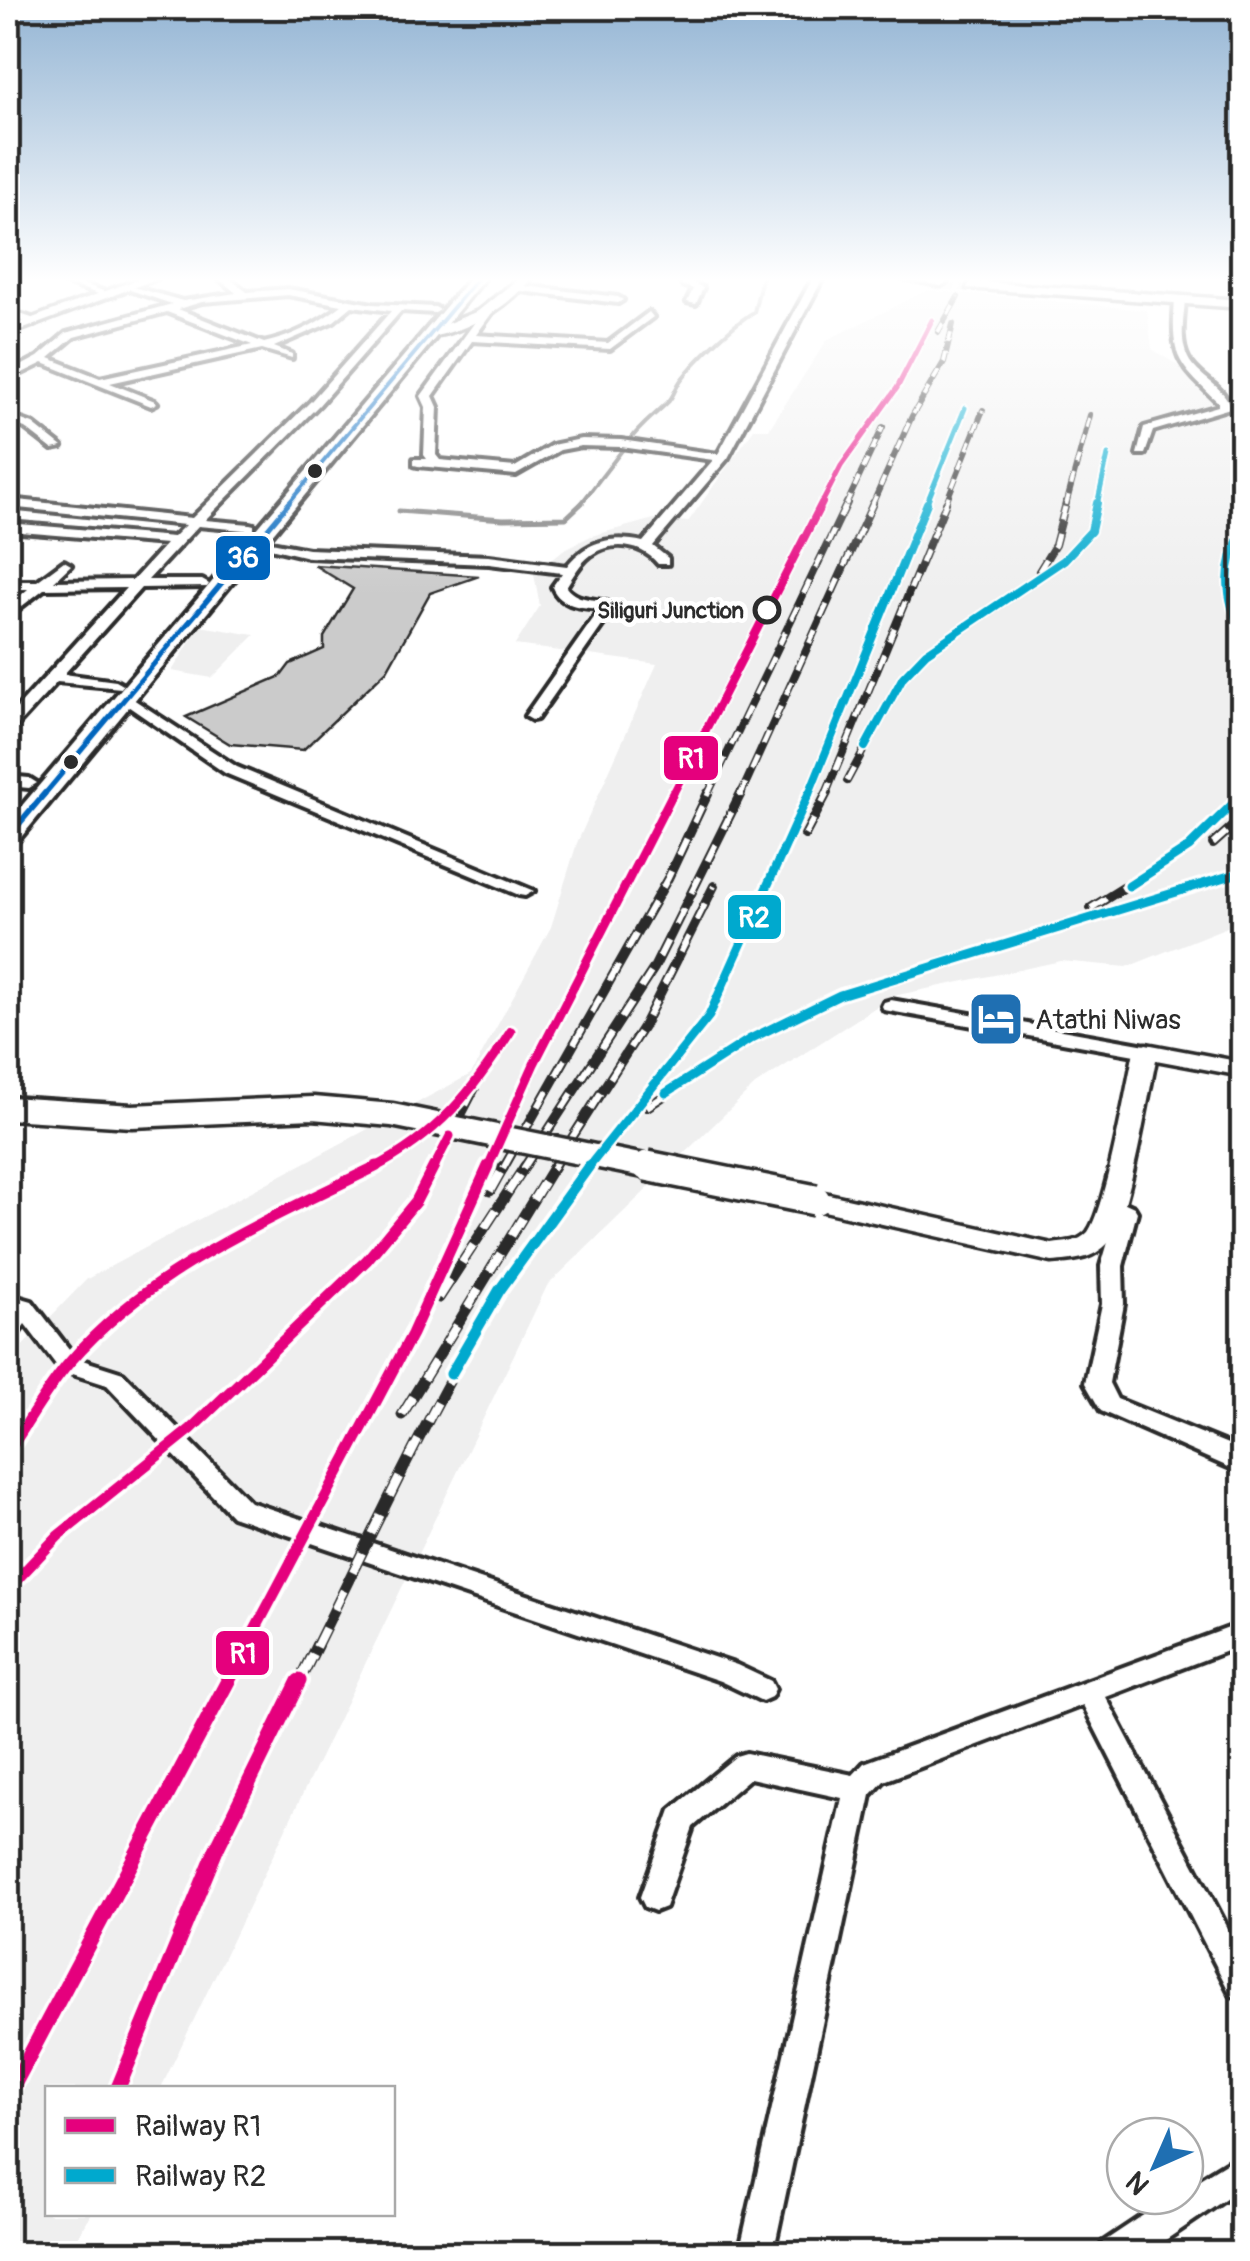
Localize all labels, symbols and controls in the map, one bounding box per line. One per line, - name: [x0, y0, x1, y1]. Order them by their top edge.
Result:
- unlabelled marker: [305, 461, 325, 481]
- line badge: 36: [214, 534, 272, 582]
- text: 36: [227, 541, 259, 576]
- place label: Siliguri Junction: [597, 597, 744, 625]
- marker: Siliguri Junction: [754, 597, 780, 623]
- line badge: R1: [662, 734, 720, 782]
- text: R1: [677, 742, 705, 777]
- unlabelled marker: [61, 752, 81, 772]
- line badge: R2: [726, 893, 783, 941]
- text: R2: [738, 901, 770, 936]
- hotel icon: Atathi Niwas: [966, 989, 1026, 1049]
- place label: Atathi Niwas: [1035, 1003, 1181, 1038]
- line badge: R1: [214, 1629, 271, 1677]
- text: R1: [229, 1637, 257, 1672]
- legend: [45, 2086, 395, 2216]
- text: Railway R1: [135, 2108, 261, 2145]
- north arrow: [1105, 2116, 1205, 2216]
- text: Railway R2: [135, 2158, 266, 2195]
- text: N: [1119, 2164, 1157, 2202]

